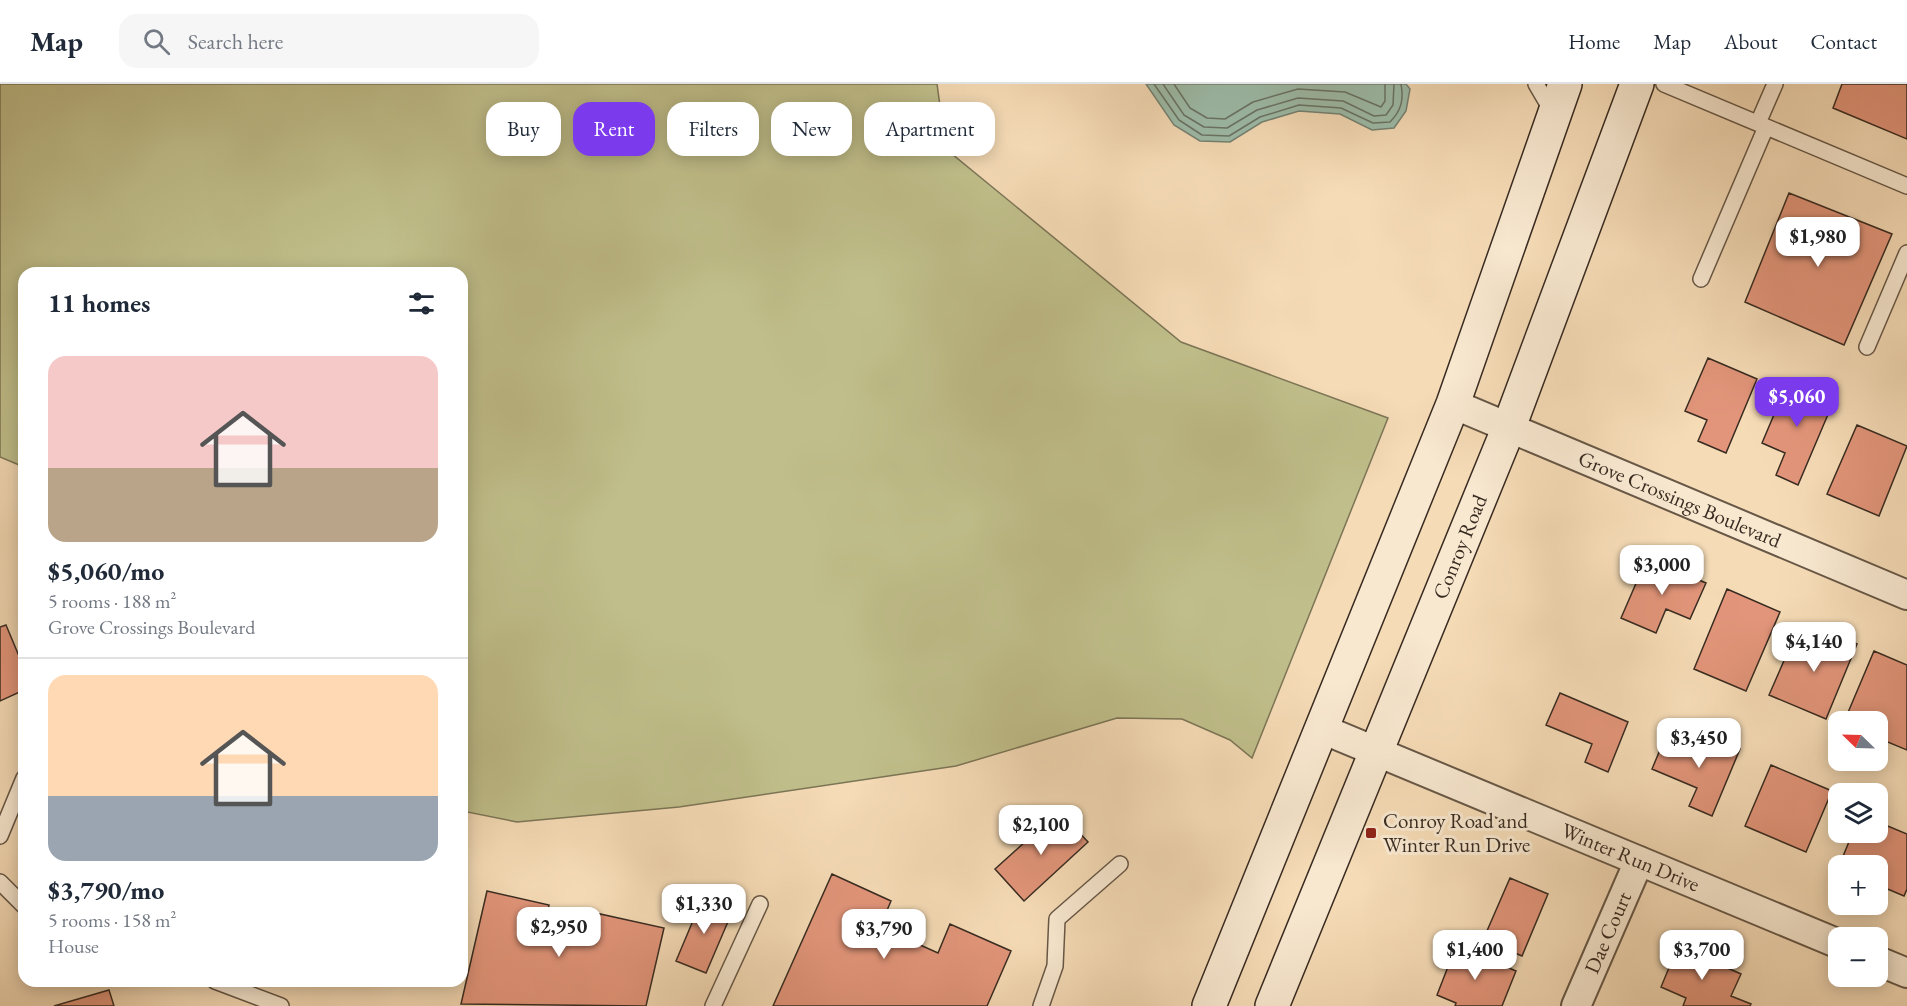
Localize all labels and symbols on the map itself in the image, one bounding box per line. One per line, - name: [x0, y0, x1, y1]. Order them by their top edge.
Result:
- pin: $1,980: [1769, 217, 1867, 268]
- pin: $5,060: [1748, 377, 1846, 428]
- street label: Grove Crossings Boulevard: [1574, 444, 1786, 554]
- street label: Conroy Road: [1426, 490, 1493, 603]
- pin: $3,000: [1613, 545, 1711, 596]
- pin: $4,140: [1765, 622, 1863, 673]
- north arrow: [1828, 711, 1888, 771]
- pin: $3,450: [1650, 718, 1748, 769]
- pin: $2,100: [992, 805, 1090, 856]
- place label: Conroy Road and Winter Run Drive: [1383, 807, 1530, 858]
- street label: Winter Run Drive: [1557, 816, 1704, 898]
- marker: Conroy Road and Winter Run Drive: [1364, 826, 1378, 840]
- pin: $1,330: [655, 884, 753, 935]
- street label: Dae Court: [1578, 887, 1637, 978]
- pin: $2,950: [510, 907, 608, 958]
- pin: $3,790: [835, 909, 933, 960]
- pin: $1,400: [1426, 930, 1524, 981]
- pin: $3,700: [1653, 930, 1751, 981]

